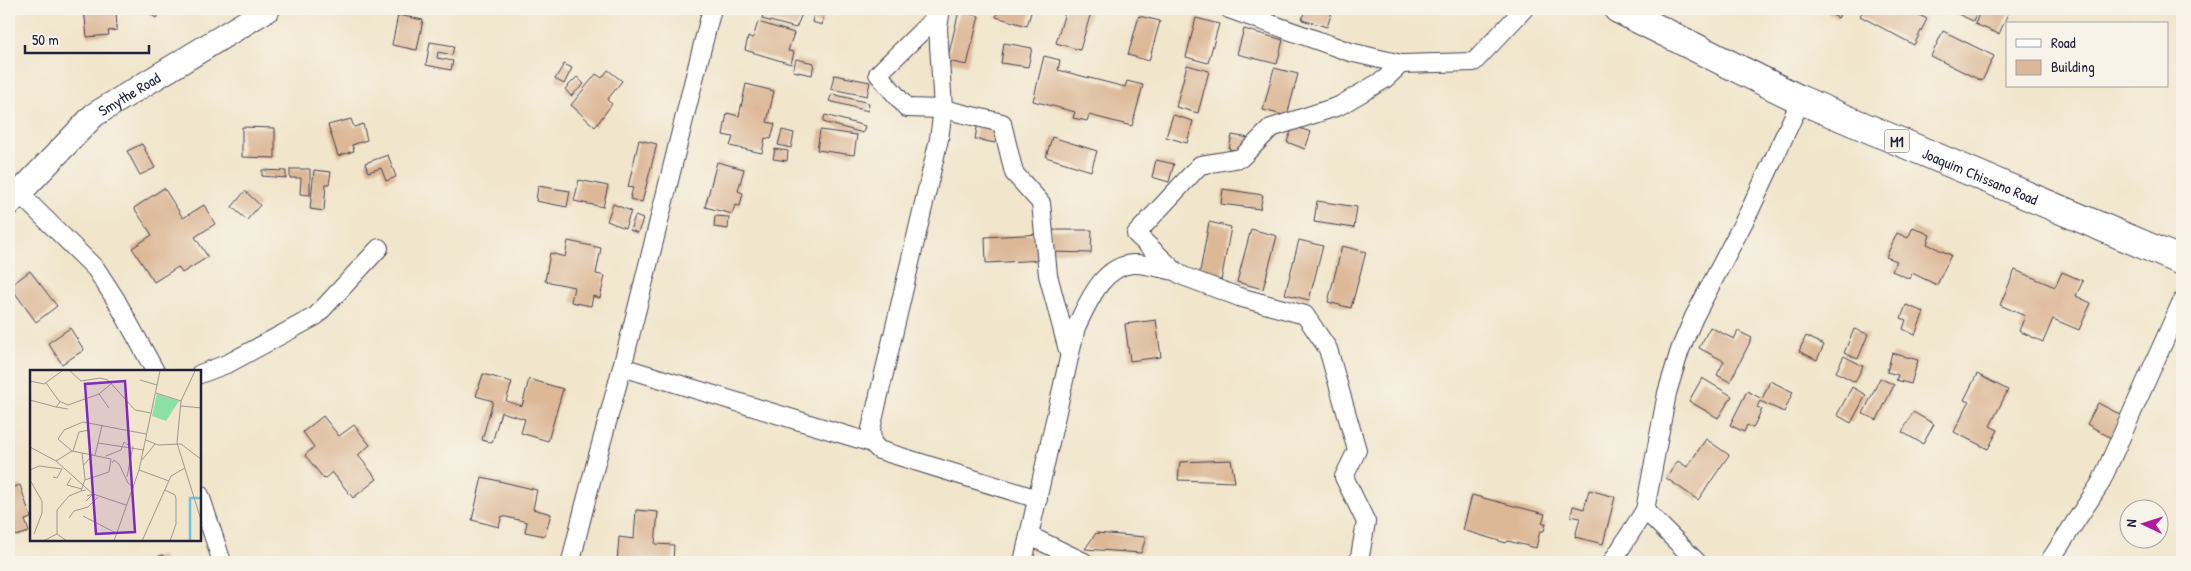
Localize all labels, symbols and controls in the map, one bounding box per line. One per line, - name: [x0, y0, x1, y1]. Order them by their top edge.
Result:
- scale bar: [25, 22, 149, 54]
- legend: [2006, 22, 2168, 88]
- text: 50 m: [32, 29, 59, 50]
- text: Road: [2051, 32, 2076, 53]
- text: Building: [2051, 56, 2095, 77]
- street label: Smythe Road: [94, 67, 164, 121]
- road number: M1: [1884, 130, 1910, 152]
- street label: Joaquim Chissano Road: [1919, 142, 2041, 210]
- inset map: [30, 370, 201, 541]
- north arrow: [2118, 498, 2168, 548]
- text: N: [2121, 518, 2140, 527]

